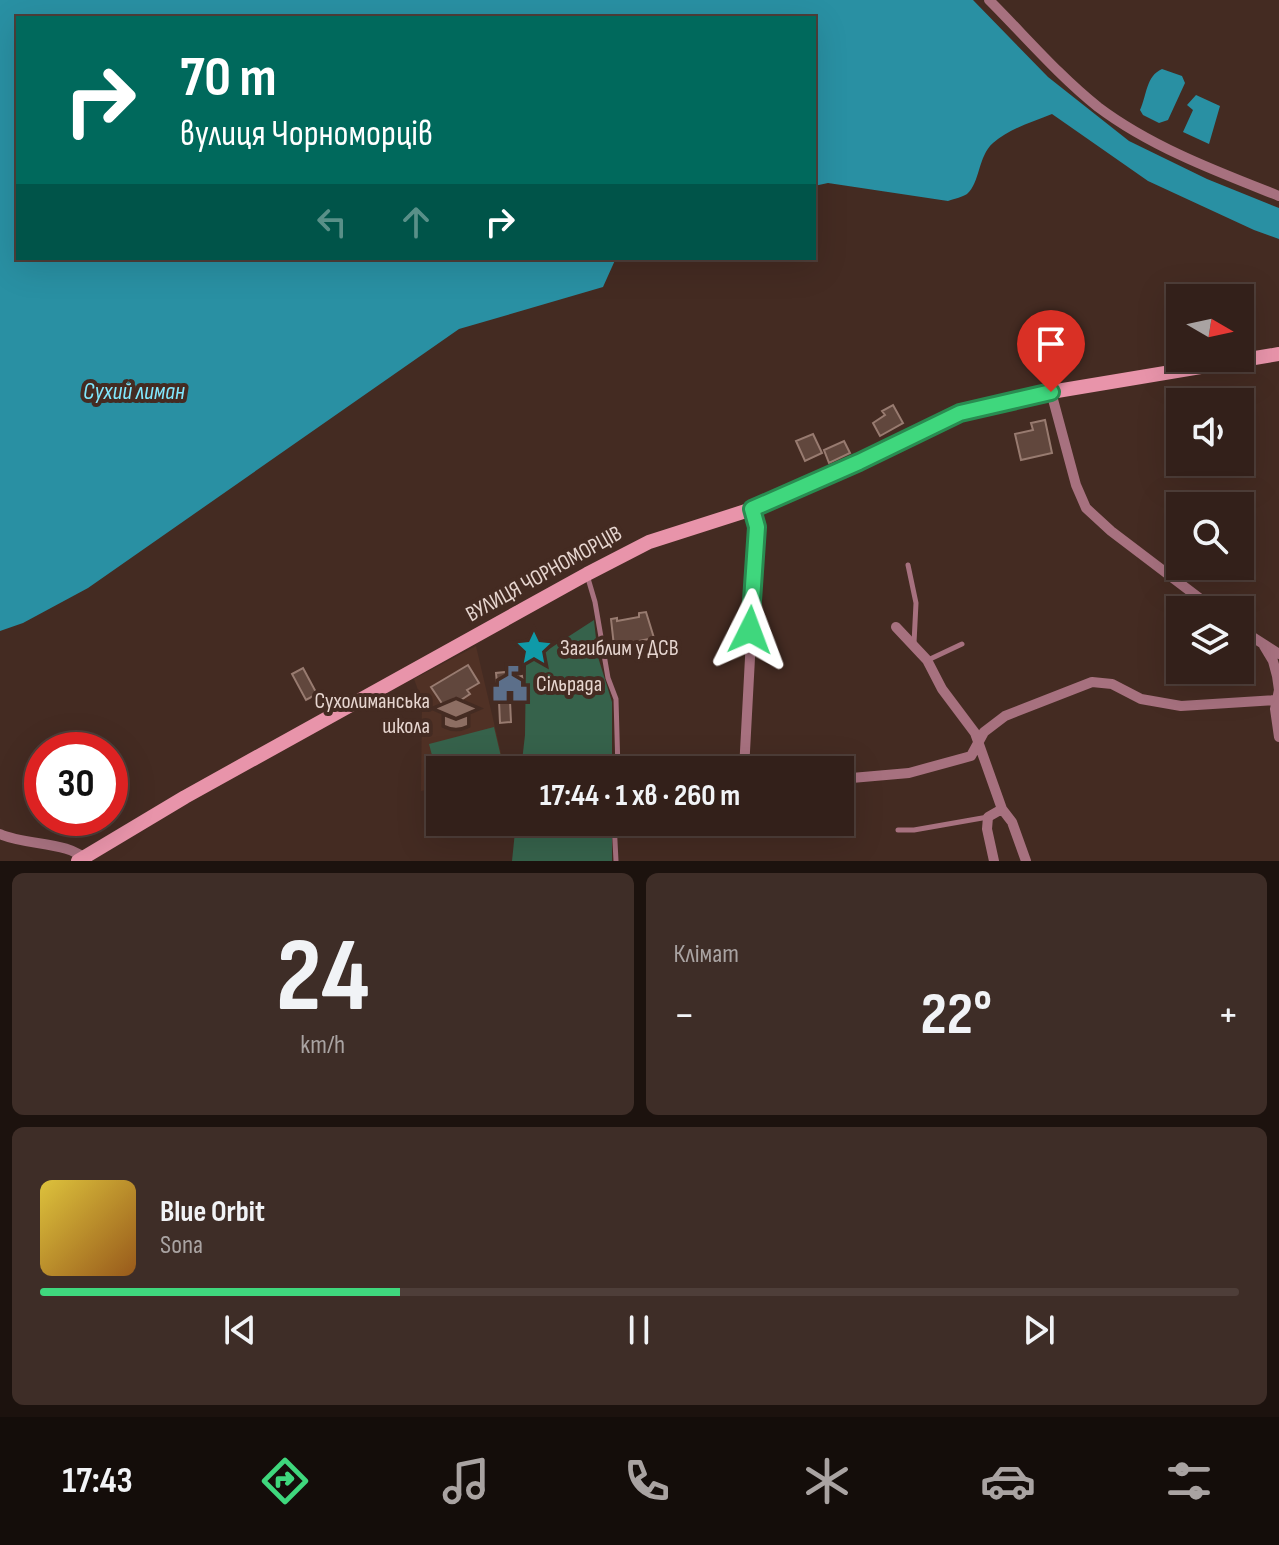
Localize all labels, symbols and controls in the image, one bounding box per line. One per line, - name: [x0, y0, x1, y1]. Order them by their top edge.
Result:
- text: 70 m: [180, 45, 277, 112]
- icon: right: [48, 48, 152, 152]
- text: вулиця Чорноморців: [180, 113, 433, 156]
- icon: left: [310, 200, 354, 244]
- icon: ahead: [394, 200, 438, 244]
- icon: right: [478, 200, 522, 244]
- north arrow: [1166, 284, 1254, 372]
- map controls: [1166, 284, 1254, 684]
- pin: [1017, 310, 1085, 392]
- icon: arrive: [1029, 322, 1073, 366]
- water label: Сухий лиман: [83, 377, 185, 406]
- button: sound: [1166, 388, 1254, 476]
- button: search: [1166, 492, 1254, 580]
- street label: ВУЛИЦЯ ЧОРНОМОРЦІВ: [461, 520, 627, 628]
- position arrow: [708, 588, 792, 672]
- button: layers: [1166, 596, 1254, 684]
- place icon: Загиблим у ДСВ: [515, 629, 553, 667]
- place label: Загиблим у ДСВ: [560, 635, 678, 662]
- public building icon: Сільрада: [491, 665, 529, 703]
- place label: Сільрада: [536, 671, 602, 698]
- place label: Сухолиманська школа: [314, 688, 430, 740]
- school or university icon: Сухолиманська школа: [437, 695, 475, 733]
- speed limit sign: 30: [24, 732, 128, 836]
- text: 17:44 · 1 хв · 260 m: [540, 778, 740, 814]
- text: 24: [276, 915, 370, 1040]
- text: Клімат: [674, 939, 739, 970]
- text: 22°: [920, 979, 992, 1051]
- text: −: [674, 989, 695, 1042]
- text: +: [1217, 989, 1239, 1042]
- text: km/h: [300, 1030, 345, 1061]
- text: Blue Orbit: [160, 1194, 265, 1230]
- text: Sona: [160, 1230, 203, 1261]
- icon: previous: [218, 1308, 262, 1352]
- icon: pause: [617, 1308, 661, 1352]
- icon: next: [1017, 1308, 1061, 1352]
- icon: directions: [257, 1453, 313, 1509]
- icon: music: [438, 1453, 494, 1509]
- icon: phone: [619, 1453, 675, 1509]
- icon: climate: [799, 1453, 855, 1509]
- icon: car: [980, 1453, 1036, 1509]
- icon: filters: [1161, 1453, 1217, 1509]
- text: 17:43: [62, 1460, 133, 1503]

